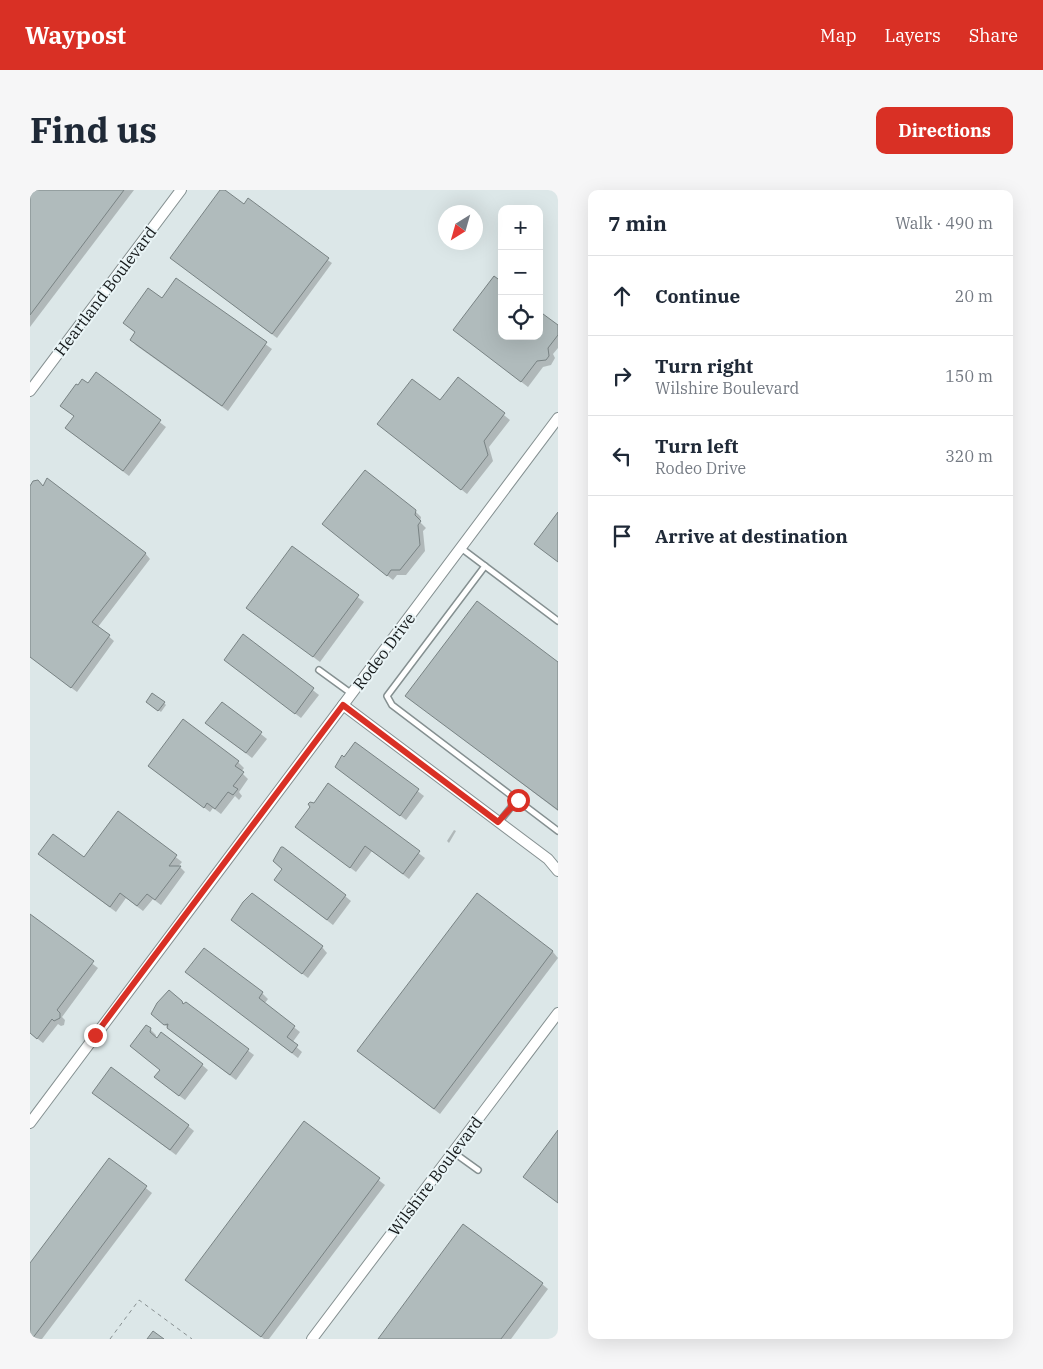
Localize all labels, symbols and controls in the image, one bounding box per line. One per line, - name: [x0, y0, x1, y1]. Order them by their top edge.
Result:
- text: Waypost: [25, 19, 126, 51]
- text: Map: [820, 24, 857, 47]
- text: Layers: [885, 24, 941, 47]
- text: Share: [969, 24, 1018, 47]
- text: Find us: [30, 107, 157, 153]
- button: Directions: [876, 107, 1013, 154]
- north arrow: [438, 205, 483, 250]
- map controls: [498, 205, 543, 340]
- button: +: [498, 205, 543, 250]
- text: 7 min: [608, 209, 667, 237]
- text: Walk · 490 m: [895, 213, 993, 233]
- street label: Heartland Boulevard: [50, 222, 160, 360]
- button: −: [498, 250, 543, 295]
- icon: ahead: [608, 282, 636, 310]
- text: Continue: [655, 284, 740, 308]
- text: 20 m: [955, 286, 993, 306]
- button: locate: [498, 295, 543, 340]
- text: Turn right: [655, 354, 753, 378]
- icon: right: [608, 362, 636, 390]
- text: 150 m: [945, 366, 993, 386]
- text: Wilshire Boulevard: [655, 378, 799, 398]
- text: Turn left: [655, 434, 738, 458]
- icon: left: [608, 442, 636, 470]
- text: 320 m: [945, 446, 993, 466]
- text: Rodeo Drive: [655, 458, 746, 478]
- icon: arrive: [608, 522, 636, 550]
- text: Arrive at destination: [655, 524, 848, 548]
- street label: Rodeo Drive: [349, 609, 419, 693]
- route start: [507, 789, 530, 812]
- route end: [84, 1024, 107, 1047]
- street label: Wilshire Boulevard: [384, 1112, 487, 1240]

